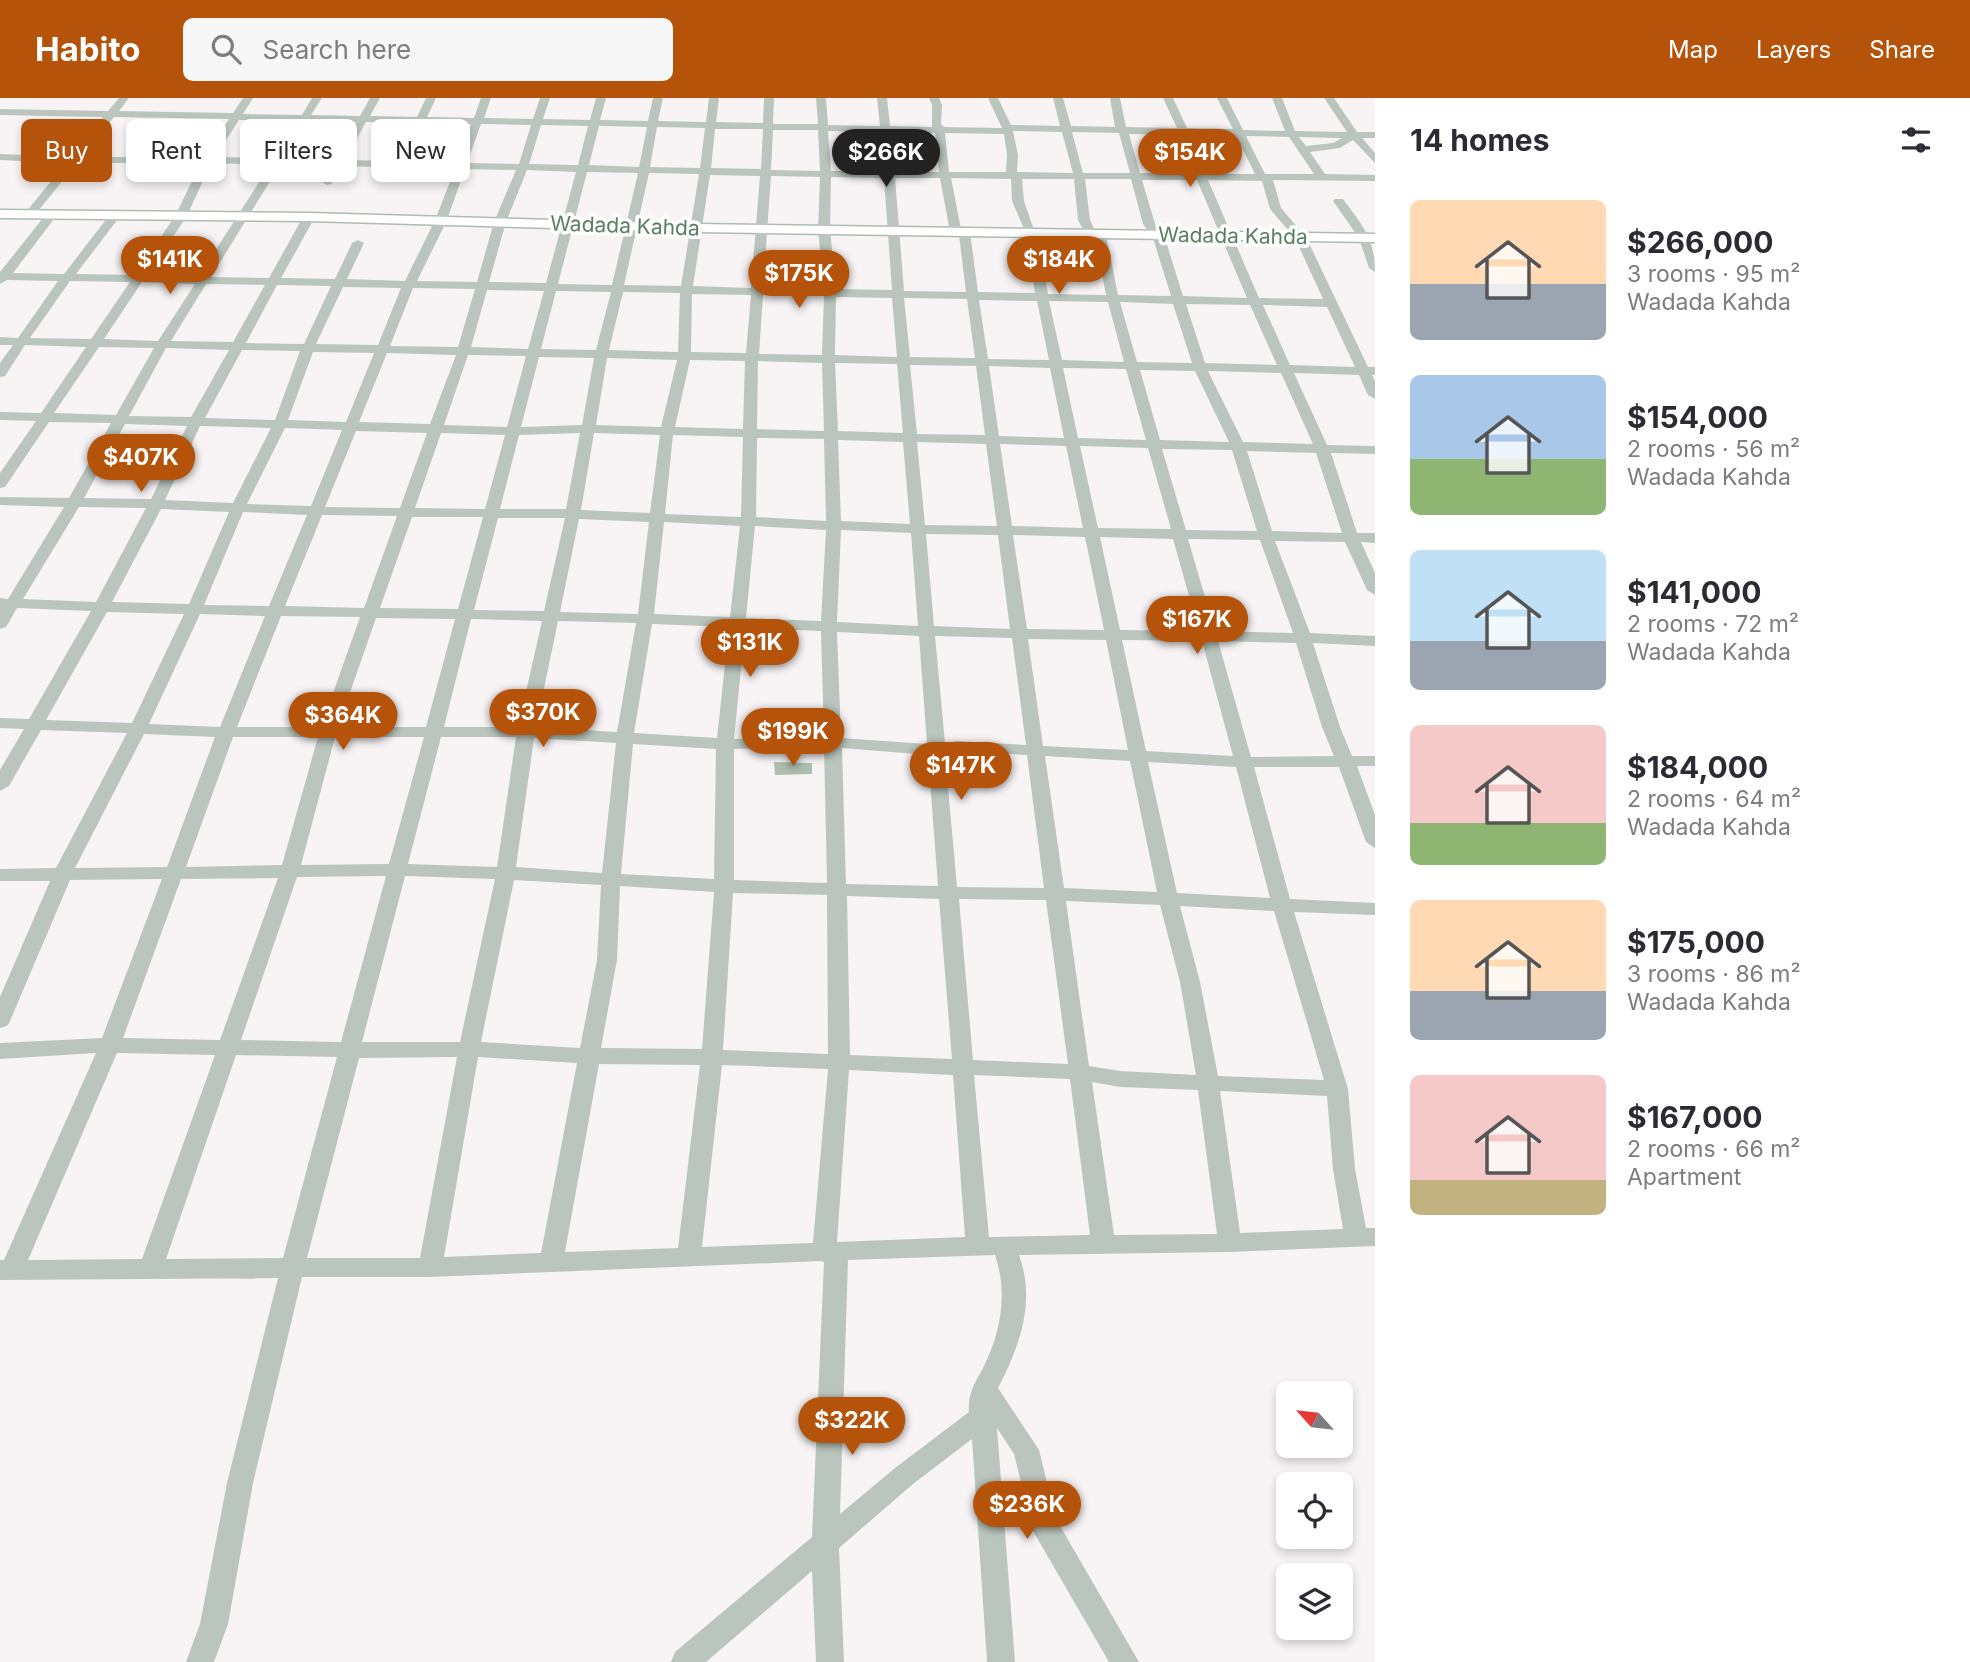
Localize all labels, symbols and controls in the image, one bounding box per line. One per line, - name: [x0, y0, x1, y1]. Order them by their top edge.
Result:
- search box: [183, 18, 673, 81]
- text: Habito: [35, 29, 141, 69]
- icon: search: [207, 30, 245, 68]
- text: Search here: [263, 34, 411, 65]
- text: Map: [1668, 35, 1718, 64]
- text: Layers: [1756, 35, 1831, 64]
- text: Share: [1869, 35, 1935, 64]
- chip: Buy: [21, 119, 112, 182]
- chip: Rent: [126, 119, 226, 182]
- chip: Filters: [240, 119, 357, 182]
- chip: New: [371, 119, 470, 182]
- icon: filters: [1897, 121, 1935, 159]
- text: 14 homes: [1410, 122, 1549, 158]
- pin: $266K: [837, 130, 935, 189]
- pin: $154K: [1141, 130, 1239, 189]
- text: $266K: [848, 138, 924, 166]
- text: $154K: [1154, 138, 1226, 166]
- street label: Wadada Kahda: [550, 210, 700, 241]
- street label: Wadada Kahda: [1158, 222, 1308, 249]
- text: $266,000: [1627, 224, 1773, 260]
- icon: home: [1466, 228, 1550, 312]
- pin: $141K: [121, 236, 219, 296]
- pin: $184K: [1010, 236, 1108, 296]
- text: $141K: [137, 245, 203, 273]
- text: $184K: [1023, 245, 1095, 273]
- pin: $175K: [750, 250, 848, 310]
- text: $175K: [764, 259, 834, 287]
- text: 3 rooms · 95 m²: [1627, 260, 1800, 288]
- text: Wadada Kahda: [1627, 288, 1791, 316]
- text: $154,000: [1627, 399, 1768, 435]
- icon: home: [1466, 403, 1550, 487]
- pin: $407K: [92, 434, 190, 494]
- text: 2 rooms · 56 m²: [1627, 435, 1800, 463]
- text: $407K: [103, 443, 179, 471]
- text: Wadada Kahda: [1627, 463, 1791, 491]
- text: $141,000: [1627, 574, 1762, 610]
- icon: home: [1466, 578, 1550, 662]
- pin: $167K: [1148, 596, 1246, 656]
- text: $167K: [1162, 605, 1232, 633]
- text: 2 rooms · 72 m²: [1627, 610, 1799, 638]
- pin: $131K: [701, 620, 799, 679]
- text: $131K: [717, 628, 783, 656]
- text: Wadada Kahda: [1627, 638, 1791, 666]
- pin: $370K: [494, 690, 592, 749]
- pin: $364K: [294, 692, 392, 752]
- text: $370K: [506, 698, 580, 726]
- text: $364K: [305, 701, 381, 729]
- pin: $199K: [744, 708, 842, 768]
- text: $199K: [757, 717, 829, 745]
- pin: $147K: [912, 742, 1010, 802]
- text: $184,000: [1627, 749, 1768, 785]
- text: $147K: [926, 751, 996, 779]
- icon: home: [1466, 753, 1550, 837]
- text: 2 rooms · 64 m²: [1627, 785, 1801, 813]
- text: Wadada Kahda: [1627, 813, 1791, 841]
- text: $175,000: [1627, 924, 1765, 960]
- icon: home: [1466, 928, 1550, 1012]
- text: 3 rooms · 86 m²: [1627, 960, 1801, 988]
- text: Wadada Kahda: [1627, 988, 1791, 1016]
- text: $167,000: [1627, 1099, 1763, 1135]
- icon: home: [1466, 1103, 1550, 1187]
- text: 2 rooms · 66 m²: [1627, 1135, 1801, 1163]
- text: Apartment: [1627, 1163, 1741, 1191]
- north arrow: [1276, 1381, 1353, 1458]
- map controls: [1276, 1381, 1353, 1640]
- pin: $322K: [803, 1398, 901, 1457]
- text: $322K: [814, 1406, 890, 1434]
- button: locate: [1276, 1472, 1353, 1549]
- pin: $236K: [978, 1482, 1076, 1541]
- text: $236K: [989, 1490, 1065, 1518]
- button: layers: [1276, 1563, 1353, 1640]

